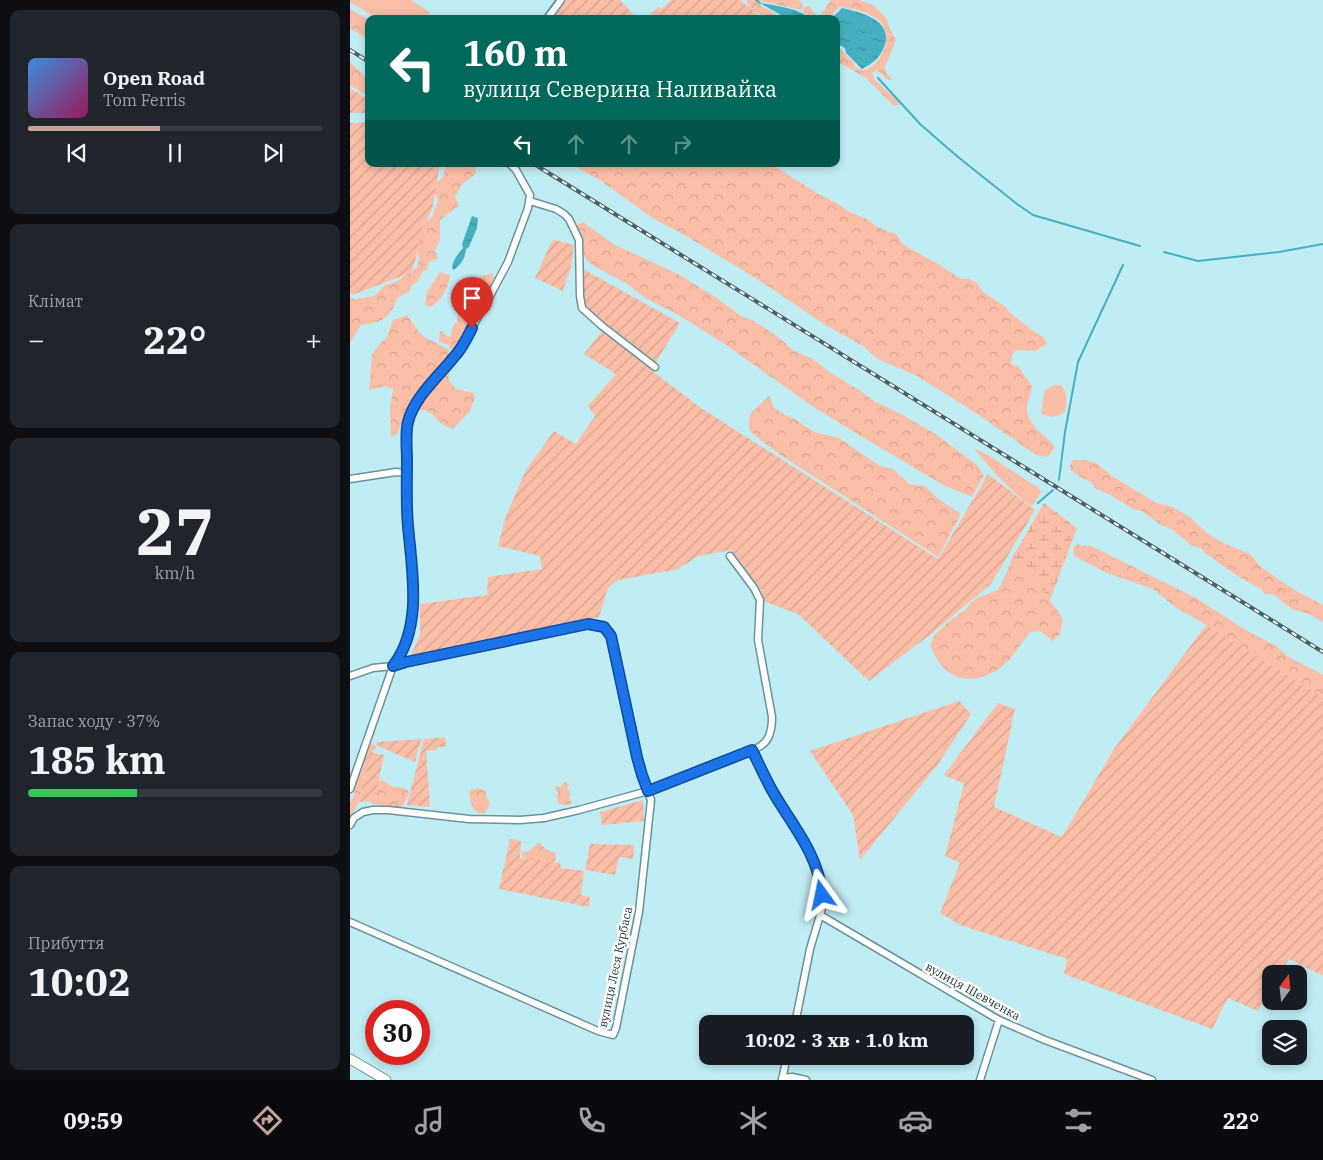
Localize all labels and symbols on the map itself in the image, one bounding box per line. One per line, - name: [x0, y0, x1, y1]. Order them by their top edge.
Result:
- pin: [451, 277, 493, 328]
- position arrow: [795, 868, 847, 920]
- street label: вулиця Леся Курбаса: [595, 905, 635, 1029]
- street label: вулиця Шевченка: [923, 959, 1023, 1023]
- north arrow: [1262, 965, 1308, 1010]
- speed limit sign: 30: [365, 1000, 430, 1065]

